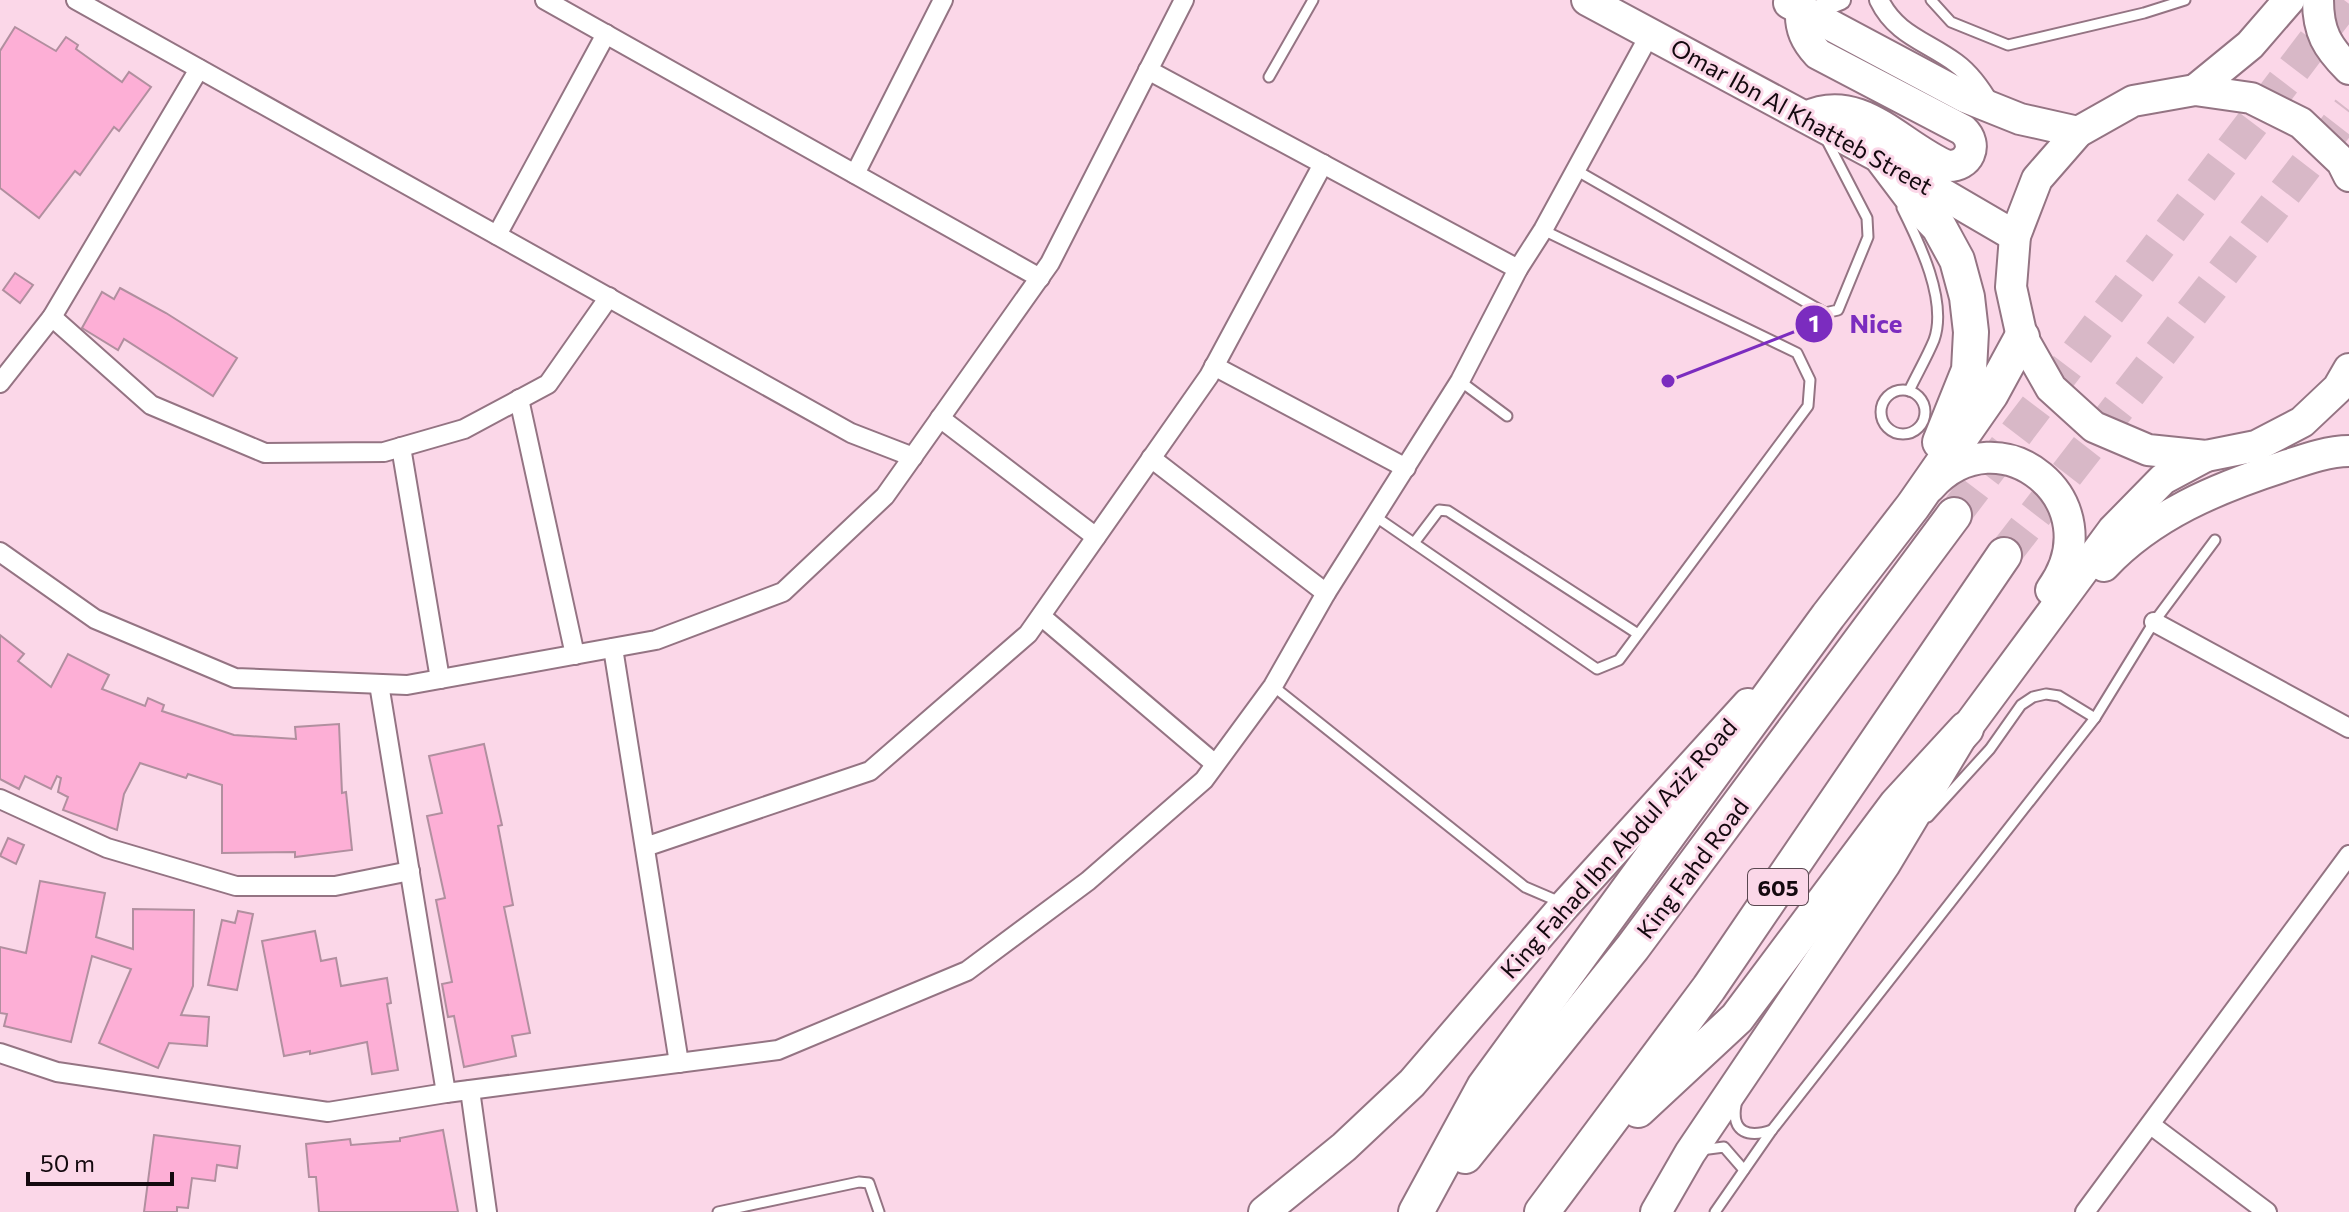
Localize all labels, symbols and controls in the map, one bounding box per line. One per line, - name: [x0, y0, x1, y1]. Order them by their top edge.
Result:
- street label: Omar Ibn Al Khatteb Street: [1666, 32, 1938, 200]
- callout: Nice: [1794, 299, 1919, 349]
- text: Nice: [1849, 307, 1903, 338]
- text: 1: [1809, 308, 1819, 337]
- street label: King Fahad Ibn Abdul Aziz Road: [1494, 712, 1742, 984]
- street label: King Fahd Road: [1630, 792, 1754, 944]
- road number: 605: [1748, 869, 1808, 905]
- scale bar: [28, 1136, 172, 1186]
- text: 50 m: [40, 1148, 95, 1177]

